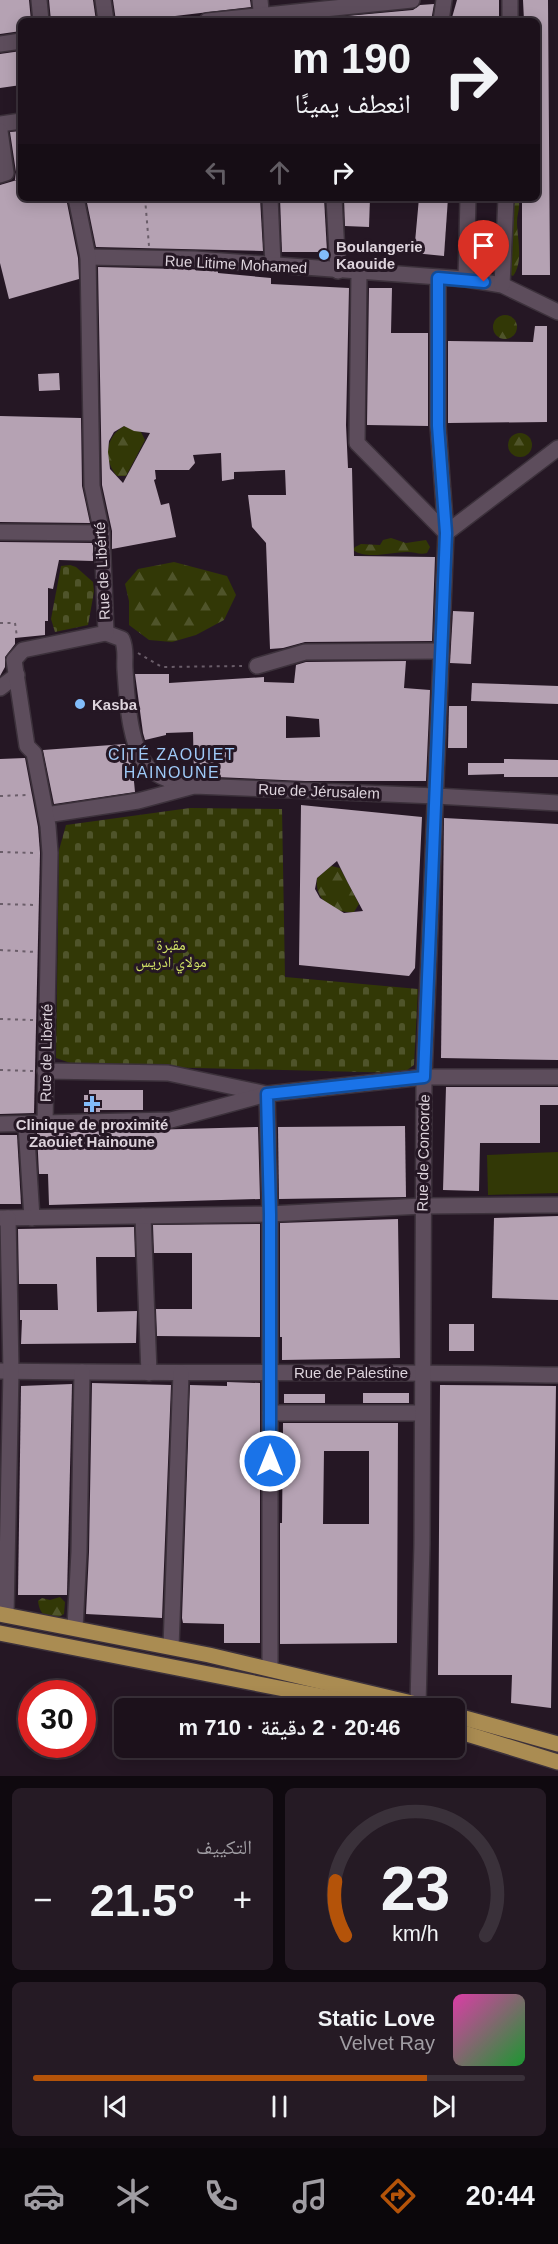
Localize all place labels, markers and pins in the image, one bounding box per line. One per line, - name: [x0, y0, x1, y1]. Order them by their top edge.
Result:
- pin: [458, 220, 509, 282]
- place label: Boulangerie Kaouide: [336, 238, 423, 272]
- marker: Boulangerie Kaouide: [317, 248, 331, 262]
- place label: Kasba: [92, 696, 138, 713]
- marker: Kasba: [73, 697, 87, 711]
- marker: Clinique de proximité Zaouiet Hainoune: [83, 1095, 101, 1113]
- place label: Clinique de proximité Zaouiet Hainoune: [16, 1116, 168, 1150]

